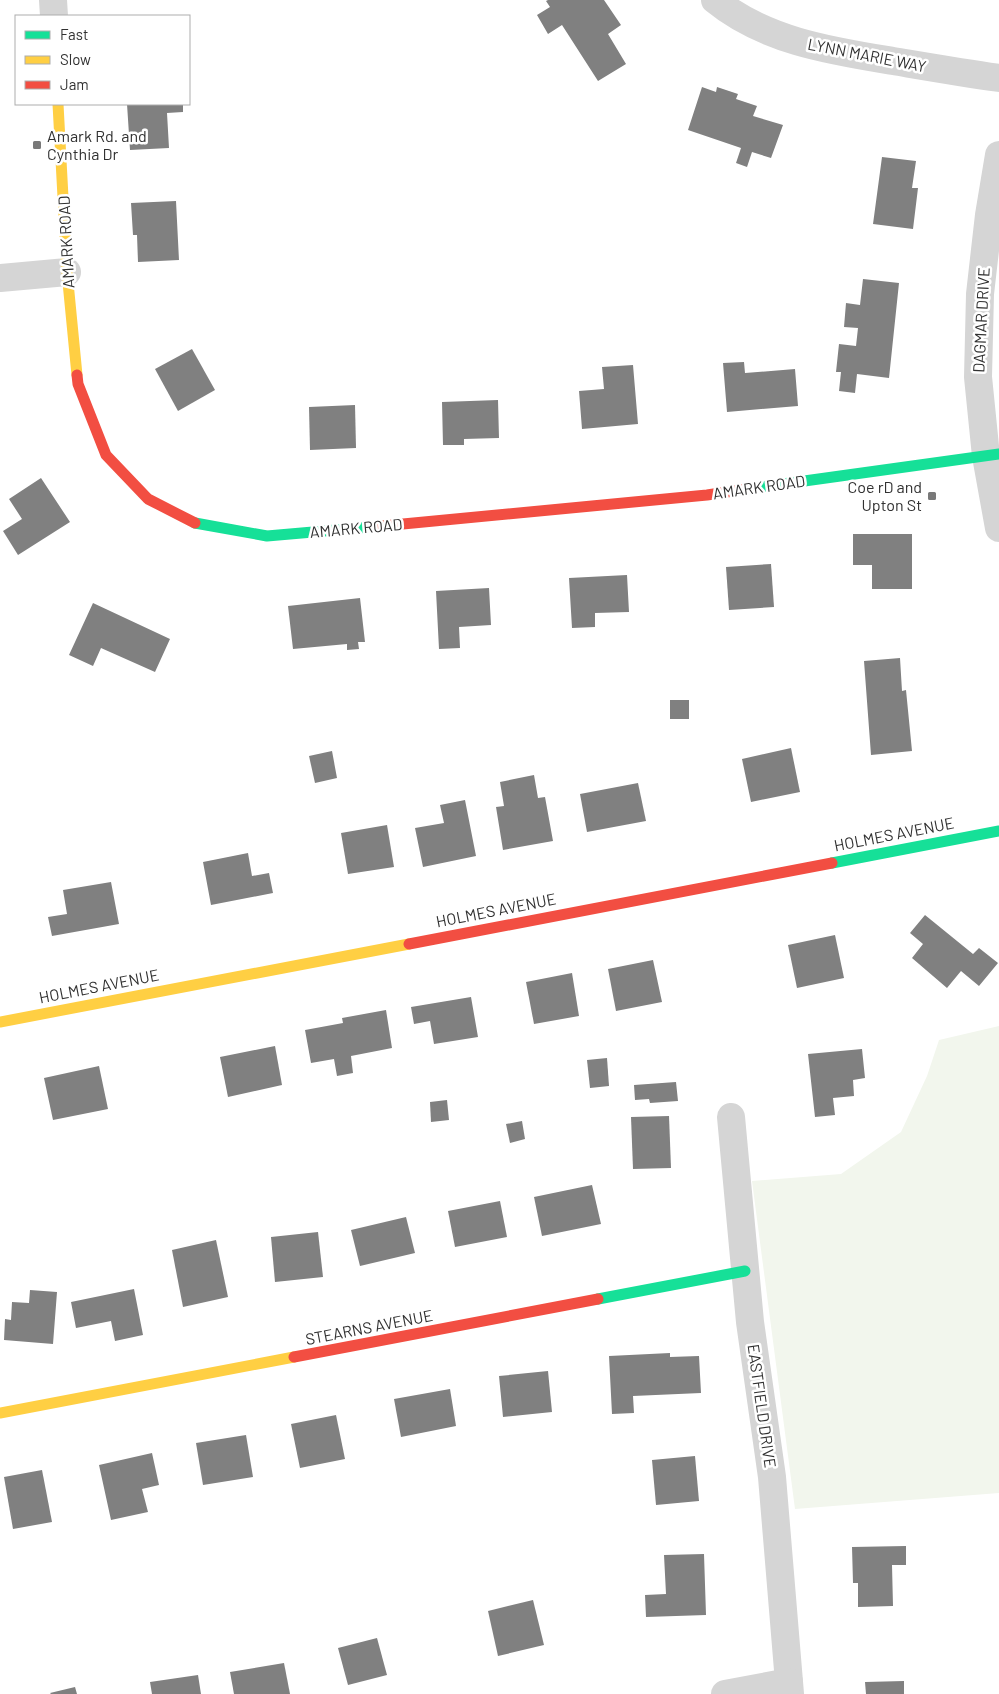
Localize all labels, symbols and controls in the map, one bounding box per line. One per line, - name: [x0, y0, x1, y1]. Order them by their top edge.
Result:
- legend: [15, 15, 190, 105]
- text: Fast: [60, 25, 88, 43]
- street label: LYNN MARIE WAY: [806, 34, 928, 75]
- text: Slow: [60, 50, 91, 68]
- text: Jam: [60, 75, 89, 93]
- place label: Amark Rd. and Cynthia Dr: [47, 126, 147, 163]
- marker: Amark Rd. and Cynthia Dr: [31, 139, 43, 151]
- street label: AMARK ROAD: [54, 195, 77, 289]
- street label: DAGMAR DRIVE: [968, 267, 993, 373]
- street label: AMARK ROAD: [712, 471, 806, 502]
- place label: Coe rD and Upton St: [848, 477, 922, 514]
- marker: Coe rD and Upton St: [926, 490, 938, 502]
- street label: AMARK ROAD: [309, 514, 403, 541]
- street label: HOLMES AVENUE: [832, 813, 956, 854]
- street label: HOLMES AVENUE: [434, 889, 558, 930]
- street label: HOLMES AVENUE: [37, 965, 161, 1006]
- street label: STEARNS AVENUE: [304, 1305, 434, 1348]
- street label: EASTFIELD DRIVE: [744, 1343, 781, 1469]

